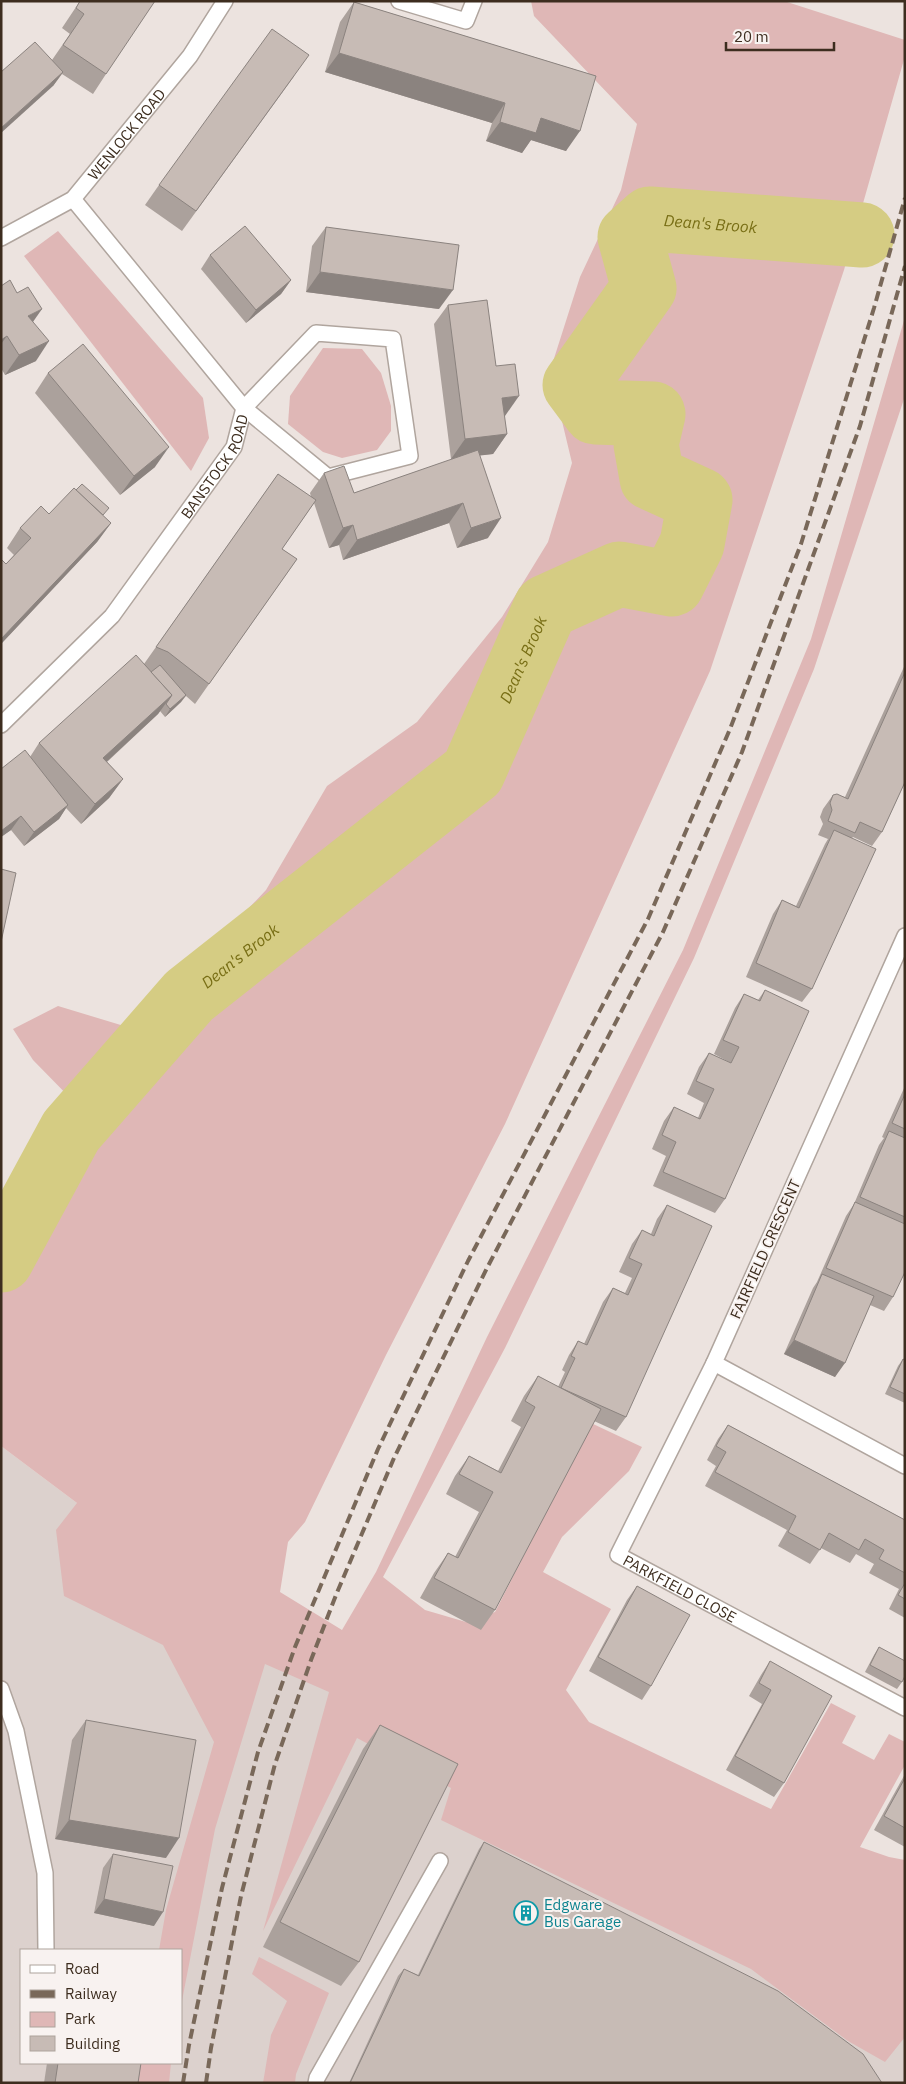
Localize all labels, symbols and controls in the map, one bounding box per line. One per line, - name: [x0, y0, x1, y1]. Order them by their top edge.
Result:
- scale bar: [726, 20, 834, 52]
- text: 20 m: [734, 27, 769, 46]
- street label: WENLOCK ROAD: [83, 84, 169, 183]
- water label: Dean's Brook: [663, 210, 758, 237]
- street label: BANSTOCK ROAD: [176, 412, 252, 522]
- water label: Dean's Brook: [495, 612, 551, 706]
- water label: Dean's Brook: [197, 919, 283, 993]
- street label: FAIRFIELD CRESCENT: [726, 1176, 805, 1322]
- street label: PARKFIELD CLOSE: [620, 1550, 740, 1626]
- place label: Edgware Bus Garage: [544, 1895, 621, 1931]
- building icon: Edgware Bus Garage: [513, 1900, 539, 1926]
- legend: [20, 1949, 182, 2064]
- text: Road: [65, 1959, 100, 1978]
- text: Railway: [65, 1984, 118, 2003]
- text: Park: [65, 2009, 95, 2028]
- text: Building: [65, 2034, 120, 2053]

